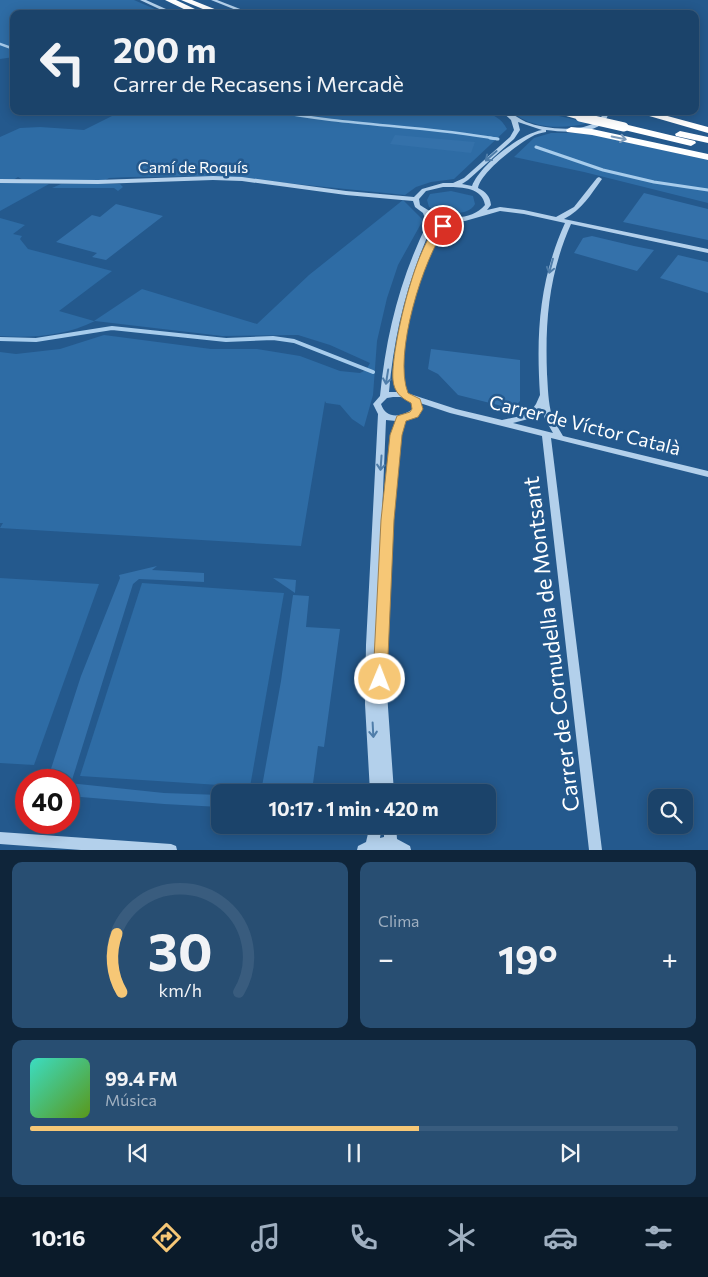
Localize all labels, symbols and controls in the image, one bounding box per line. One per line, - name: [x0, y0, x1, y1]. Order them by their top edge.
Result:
- text: 200 m: [113, 27, 216, 70]
- icon: left: [30, 30, 95, 95]
- text: Carrer de Recasens i Mercadè: [113, 70, 404, 97]
- one-way arrow: [611, 134, 627, 143]
- one-way arrow: [485, 150, 498, 161]
- street label: Camí de Roquís: [138, 157, 248, 176]
- pin: [422, 205, 464, 247]
- icon: arrive: [429, 212, 457, 240]
- one-way arrow: [546, 258, 556, 274]
- one-way arrow: [381, 368, 391, 384]
- street label: Carrer de Víctor Català: [487, 390, 683, 459]
- one-way arrow: [376, 455, 385, 471]
- street label: Carrer de Cornudella de Montsant: [517, 475, 584, 813]
- position arrow: [353, 652, 405, 704]
- one-way arrow: [368, 722, 377, 738]
- speed limit sign: 40: [15, 769, 80, 834]
- map controls: [648, 789, 693, 834]
- button: search: [648, 789, 693, 834]
- text: 10:17 · 1 min · 420 m: [269, 797, 438, 820]
- text: Clima: [378, 911, 419, 930]
- text: 30: [148, 918, 212, 982]
- text: 19°: [498, 935, 558, 982]
- text: −: [378, 941, 394, 975]
- text: +: [662, 941, 678, 975]
- text: km/h: [158, 979, 202, 1001]
- text: 99.4 FM: [105, 1067, 178, 1090]
- text: Música: [105, 1090, 157, 1109]
- icon: previous: [124, 1139, 152, 1167]
- icon: pause: [340, 1139, 368, 1167]
- icon: next: [556, 1139, 584, 1167]
- icon: directions: [149, 1220, 184, 1255]
- icon: music: [248, 1220, 283, 1255]
- icon: phone: [346, 1220, 381, 1255]
- icon: climate: [444, 1220, 479, 1255]
- icon: car: [543, 1220, 578, 1255]
- icon: filters: [641, 1220, 676, 1255]
- text: 10:16: [32, 1224, 86, 1251]

